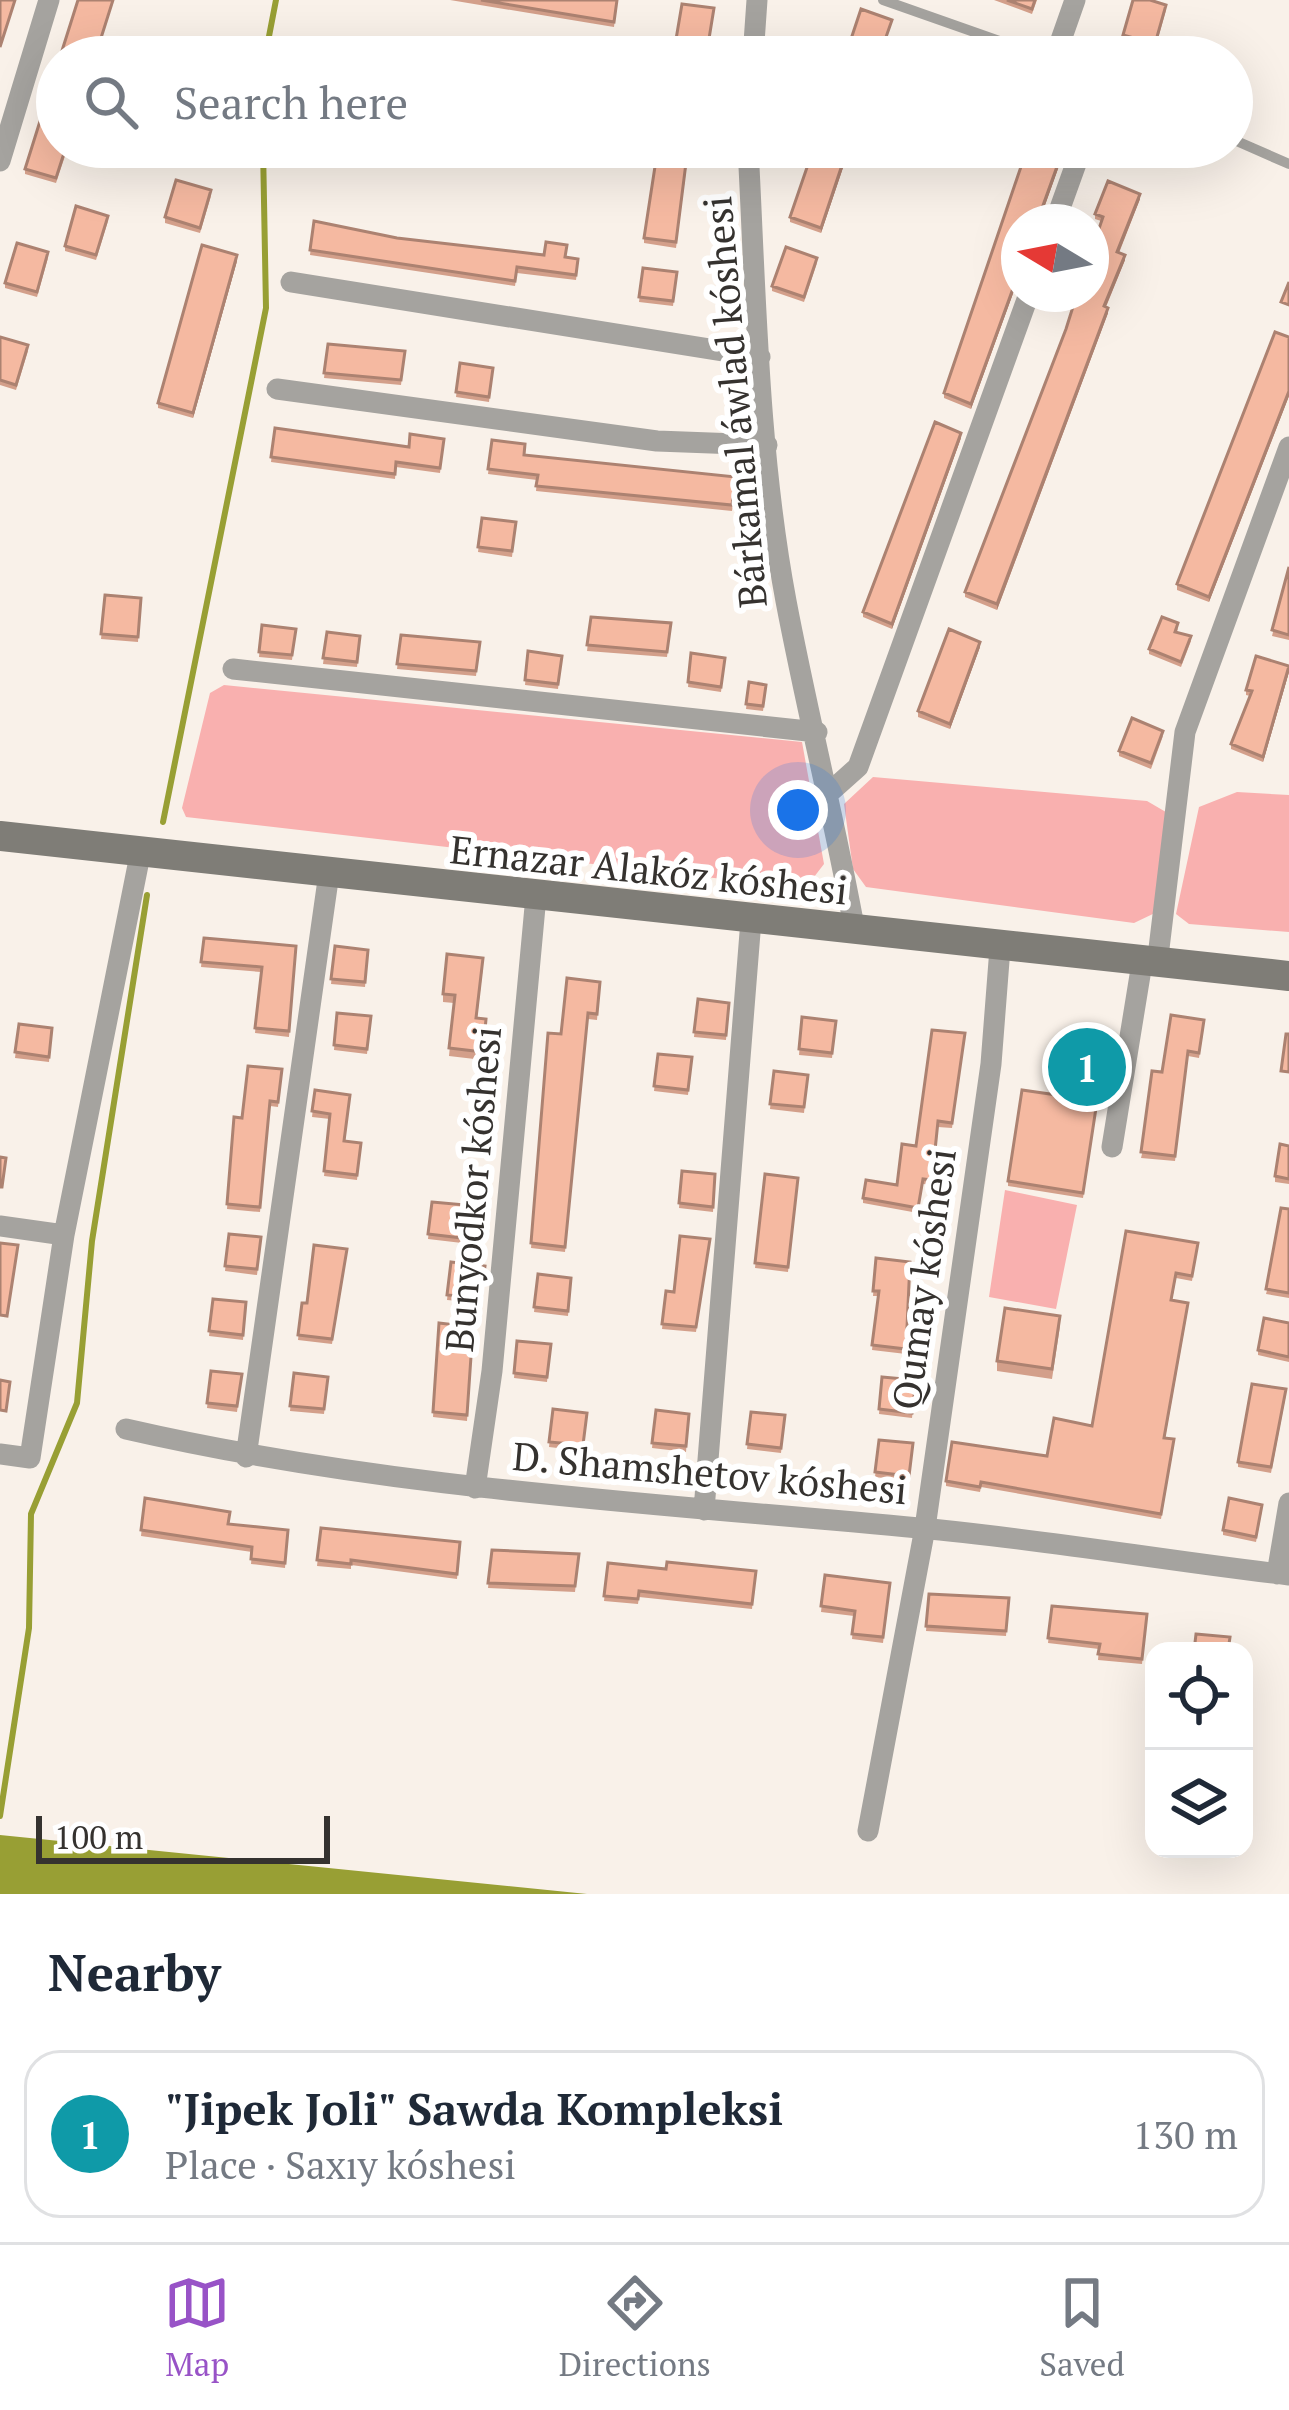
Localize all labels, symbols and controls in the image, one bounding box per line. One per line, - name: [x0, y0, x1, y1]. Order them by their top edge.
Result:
- search box: [36, 36, 1253, 168]
- icon: search: [78, 69, 144, 135]
- text: Search here: [174, 72, 408, 132]
- street label: Bárkamal áwlad kóshesi: [690, 194, 778, 610]
- north arrow: [1001, 204, 1109, 312]
- your location: [768, 780, 828, 840]
- street label: Ernazar Alakóz kóshesi: [448, 822, 851, 916]
- pin: 1: [1048, 1022, 1126, 1112]
- street label: Bunyodkor kóshesi: [432, 1024, 512, 1354]
- street label: Qumay kóshesi: [879, 1145, 967, 1413]
- street label: D. Shamshetov kóshesi: [511, 1429, 910, 1515]
- map controls: [1145, 1642, 1253, 1858]
- button: locate: [1145, 1642, 1253, 1750]
- button: layers: [1145, 1750, 1253, 1858]
- scale bar: [36, 1810, 330, 1863]
- text: 100 m: [54, 1815, 143, 1858]
- text: Nearby: [48, 1938, 221, 2006]
- text: "Jipek Joli" Sawda Kompleksi: [165, 2078, 783, 2138]
- text: 1: [79, 2108, 101, 2160]
- text: 130 m: [1133, 2108, 1238, 2160]
- text: Place · Saxıy kóshesi: [165, 2138, 516, 2190]
- tab: Map: [164, 2270, 230, 2385]
- tab: Directions: [559, 2270, 711, 2385]
- tab: Saved: [1039, 2270, 1125, 2385]

